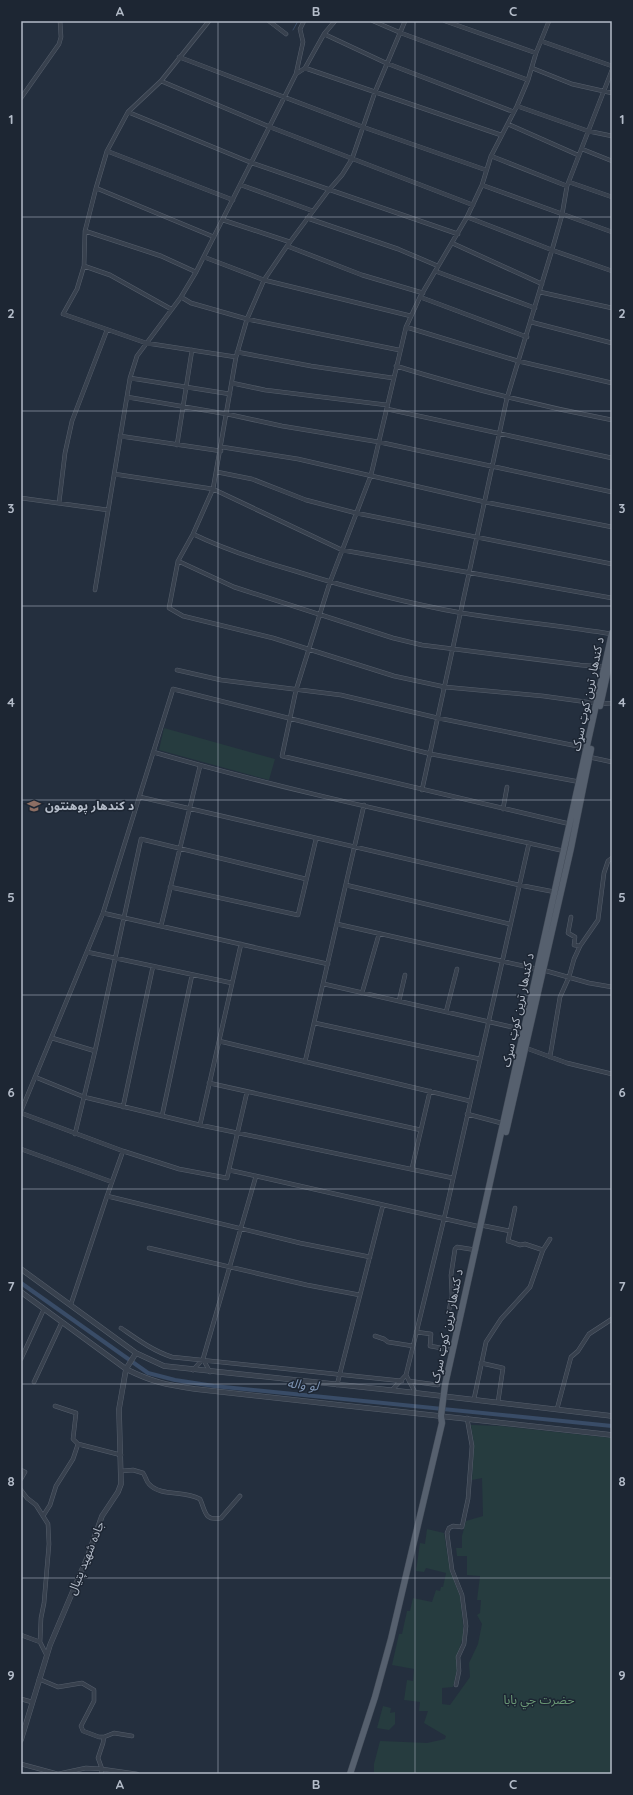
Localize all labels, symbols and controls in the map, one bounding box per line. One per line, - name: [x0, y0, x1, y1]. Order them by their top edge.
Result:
- text: A: [116, 3, 125, 19]
- text: B: [312, 3, 320, 19]
- text: C: [509, 3, 517, 19]
- text: 1: [8, 111, 14, 127]
- text: 1: [619, 111, 625, 127]
- text: 2: [7, 305, 15, 321]
- text: 2: [618, 305, 626, 321]
- text: 3: [8, 500, 15, 516]
- text: 3: [619, 500, 626, 516]
- street label: د کندهار ترين کوټ سړک: [568, 635, 607, 752]
- text: 4: [7, 694, 15, 710]
- text: 4: [618, 694, 626, 710]
- school or university icon: د کندهار پوهنتون: [26, 798, 42, 814]
- place label: د کندهار پوهنتون: [45, 798, 134, 815]
- text: 5: [7, 889, 15, 905]
- text: 5: [618, 889, 626, 905]
- street label: د کندهار ترين کوټ سړک: [498, 951, 537, 1068]
- text: 6: [7, 1084, 15, 1100]
- text: 6: [618, 1084, 626, 1100]
- street label: د کندهار ترين کوټ سړک: [427, 1267, 466, 1384]
- text: 7: [7, 1278, 15, 1294]
- text: 7: [618, 1278, 626, 1294]
- water label: لو واله: [286, 1374, 321, 1394]
- text: 8: [7, 1473, 15, 1489]
- text: 8: [618, 1473, 626, 1489]
- street label: جاده شهید پتیال: [64, 1519, 108, 1597]
- text: 9: [7, 1667, 15, 1683]
- text: 9: [618, 1667, 626, 1683]
- park label: حضرت جي بابا: [503, 1692, 575, 1710]
- text: A: [116, 1776, 125, 1792]
- text: B: [312, 1776, 320, 1792]
- text: C: [509, 1776, 517, 1792]

